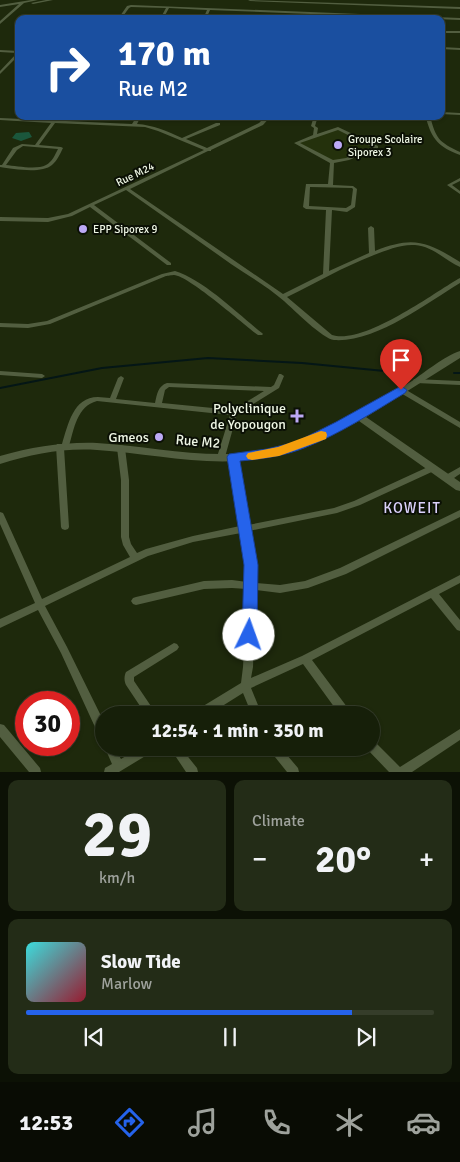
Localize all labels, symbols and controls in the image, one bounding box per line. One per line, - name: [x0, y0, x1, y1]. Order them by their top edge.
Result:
- text: 170 m: [118, 32, 211, 75]
- icon: right: [35, 35, 100, 100]
- text: Rue M2: [118, 75, 188, 102]
- place label: Groupe Scolaire Siporex 3: [348, 133, 423, 159]
- marker: Groupe Scolaire Siporex 3: [332, 139, 344, 151]
- street label: Rue M24: [114, 160, 157, 189]
- marker: EPP Siporex 9: [77, 223, 89, 235]
- place label: EPP Siporex 9: [93, 223, 158, 236]
- pin: [380, 339, 422, 390]
- icon: arrive: [387, 346, 415, 374]
- place label: Polyclinique de Yopougon: [210, 400, 286, 433]
- marker: Polyclinique de Yopougon: [290, 409, 304, 423]
- place label: Gmeos: [108, 429, 149, 446]
- marker: Gmeos: [153, 431, 165, 443]
- street label: Rue M2: [175, 431, 221, 452]
- district label: KOWEIT: [383, 499, 441, 517]
- position arrow: [222, 608, 274, 660]
- speed limit sign: 30: [15, 691, 80, 756]
- text: 12:54 · 1 min · 350 m: [151, 719, 324, 743]
- text: 29: [82, 795, 152, 875]
- text: Climate: [252, 811, 305, 831]
- text: 20°: [315, 836, 371, 883]
- text: −: [252, 842, 267, 876]
- text: +: [419, 842, 434, 876]
- text: km/h: [99, 868, 135, 888]
- text: Slow Tide: [101, 950, 181, 974]
- text: Marlow: [101, 974, 152, 994]
- icon: previous: [80, 1023, 108, 1051]
- icon: pause: [216, 1023, 244, 1051]
- icon: next: [352, 1023, 380, 1051]
- icon: directions: [112, 1105, 147, 1140]
- icon: music: [185, 1105, 220, 1140]
- icon: phone: [259, 1105, 294, 1140]
- icon: climate: [332, 1105, 367, 1140]
- icon: car: [406, 1105, 441, 1140]
- text: 12:53: [19, 1109, 73, 1136]

